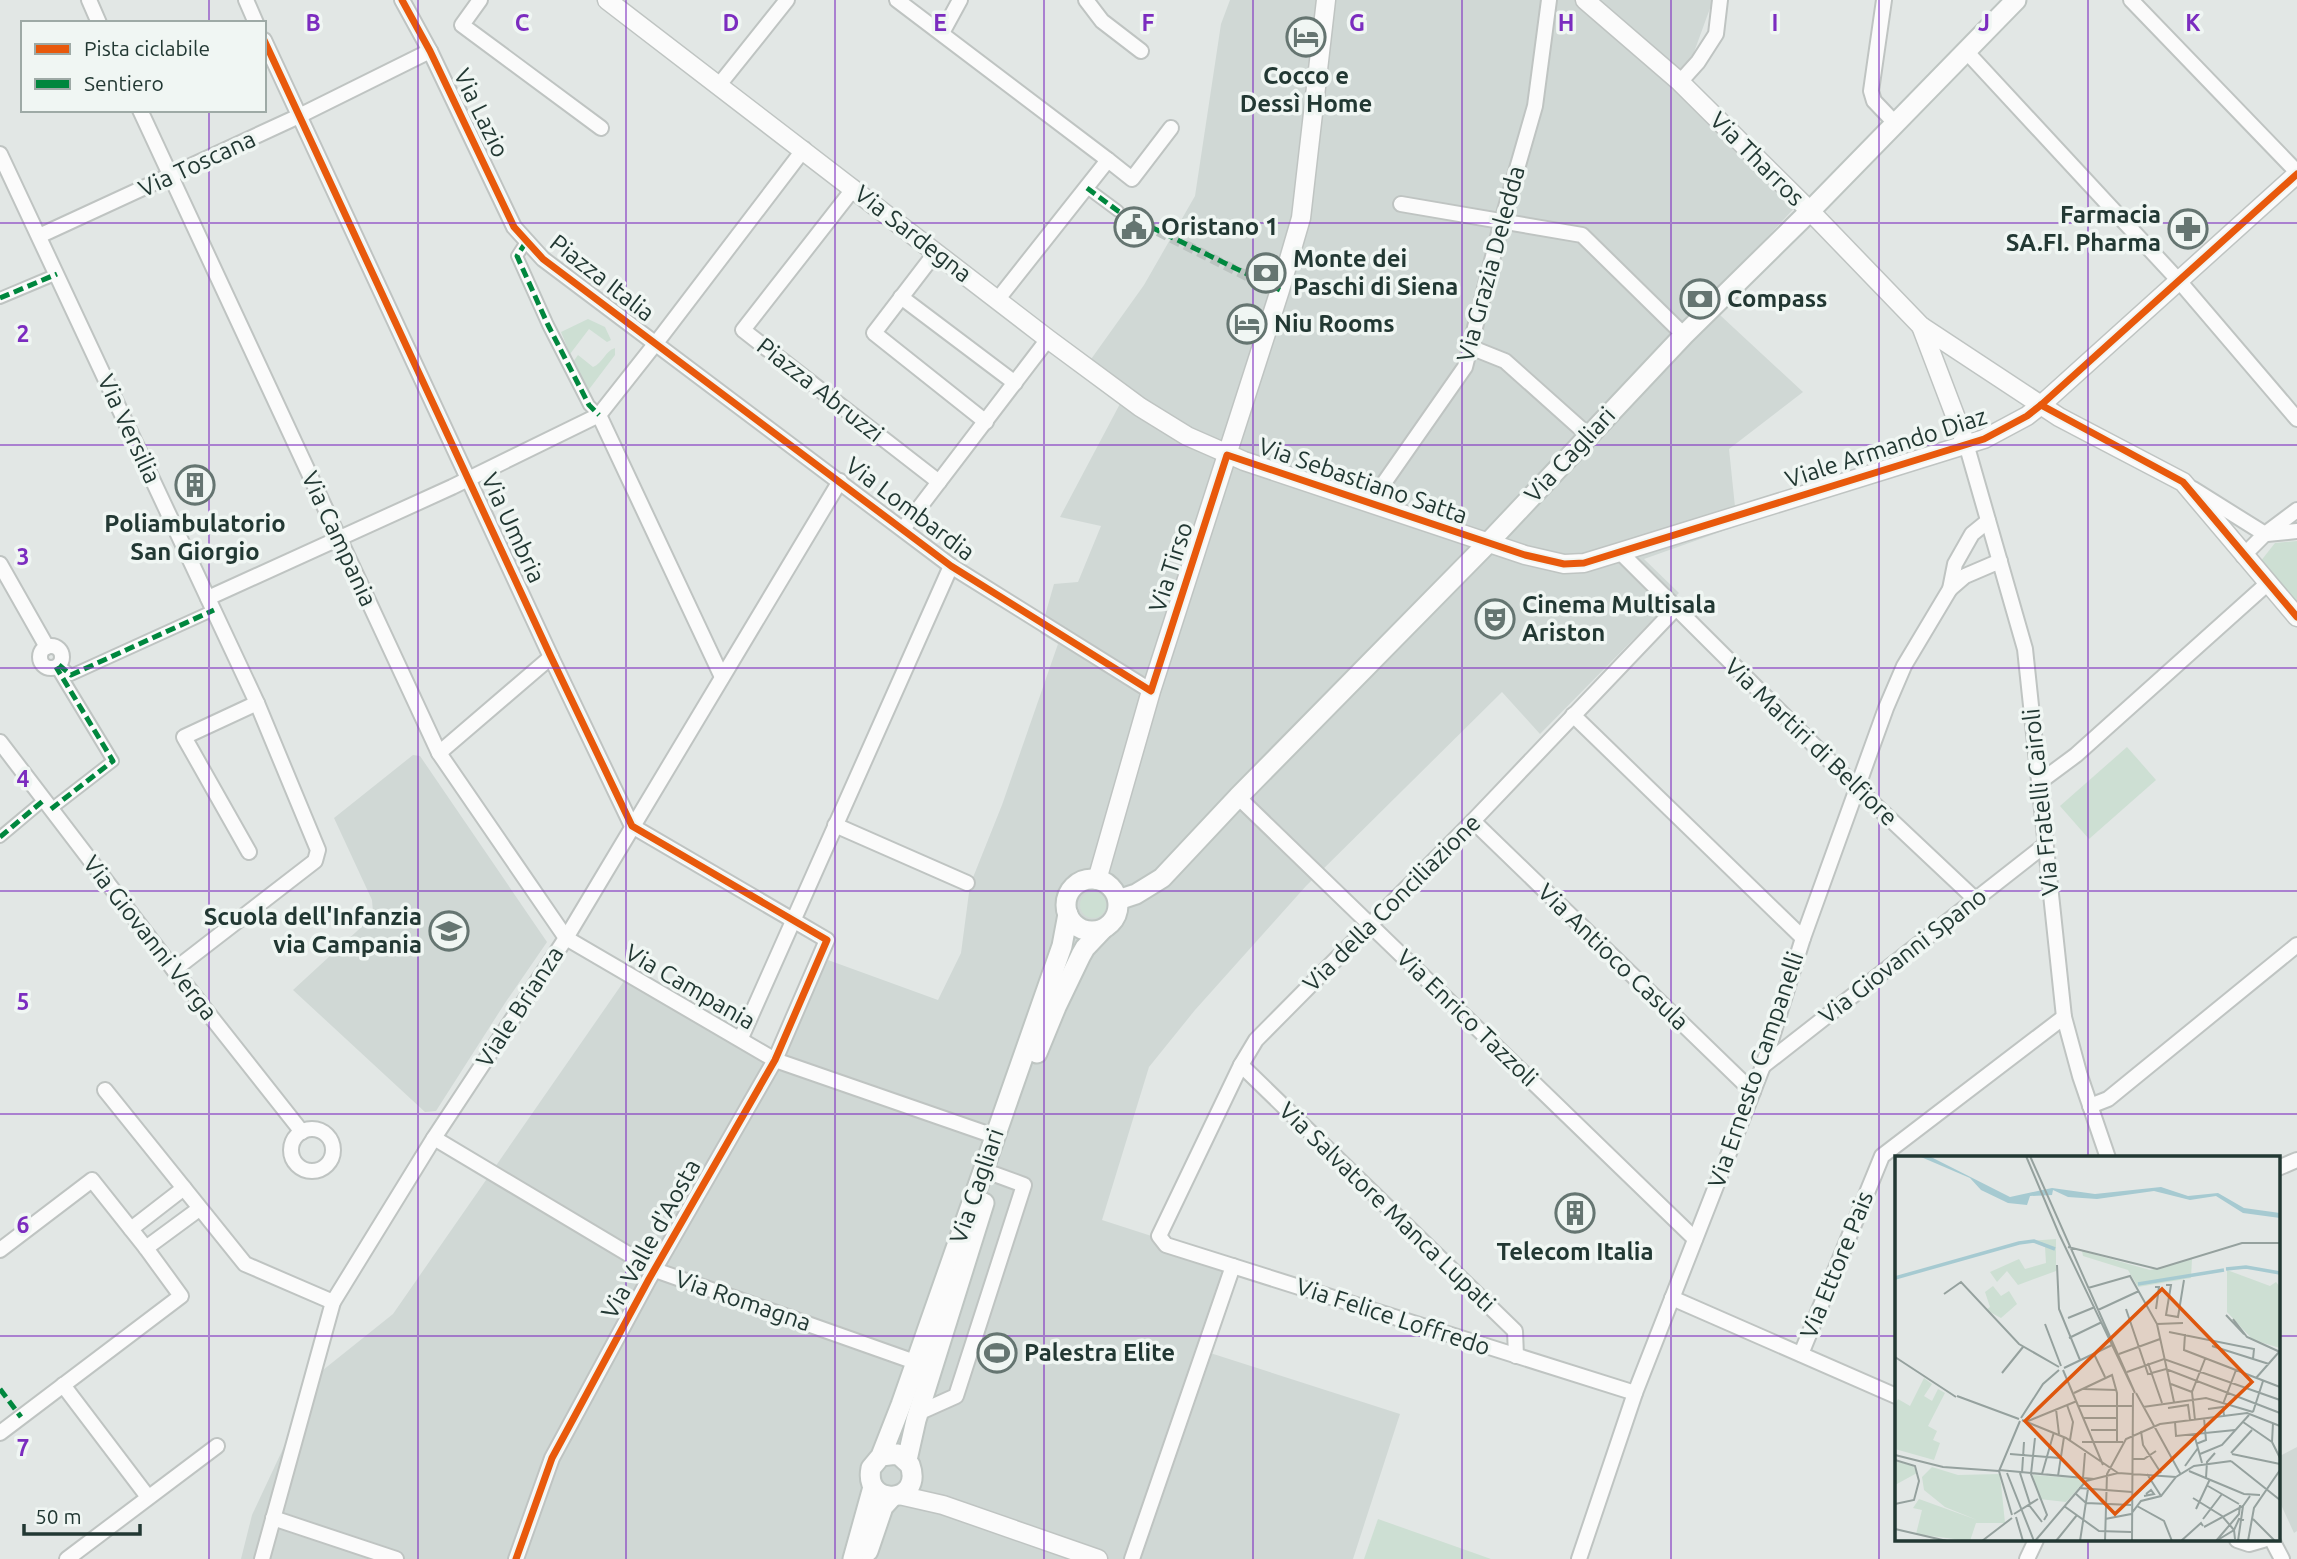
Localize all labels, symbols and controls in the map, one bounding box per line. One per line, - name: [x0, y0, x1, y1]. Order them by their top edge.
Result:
- text: B: [305, 10, 321, 35]
- text: C: [515, 10, 530, 35]
- text: D: [723, 10, 739, 35]
- text: E: [933, 10, 947, 35]
- text: F: [1142, 10, 1155, 35]
- text: G: [1349, 10, 1365, 35]
- text: H: [1558, 10, 1574, 35]
- text: I: [1772, 10, 1778, 35]
- text: J: [1978, 10, 1990, 35]
- text: K: [2185, 10, 2201, 35]
- hotel icon: Cocco e Dessì Home: [1285, 16, 1327, 58]
- legend: [21, 21, 266, 112]
- text: Pista ciclabile: [84, 36, 210, 60]
- place label: Cocco e Dessì Home: [1240, 62, 1372, 117]
- street label: Via Lazio: [448, 64, 514, 161]
- text: Sentiero: [84, 71, 164, 95]
- street label: Via Tharros: [1705, 106, 1810, 211]
- street label: Via Toscana: [134, 125, 259, 202]
- street label: Via Grazia Deledda: [1451, 163, 1530, 365]
- street label: Via Sardegna: [850, 180, 977, 288]
- place label: Farmacia SA.FI. Pharma: [2006, 201, 2161, 256]
- public building icon: Oristano 1: [1113, 206, 1155, 248]
- pharmacy icon: Farmacia SA.FI. Pharma: [2167, 208, 2209, 250]
- place label: Oristano 1: [1161, 213, 1278, 240]
- street label: Piazza Italia: [545, 229, 660, 327]
- place label: Monte dei Paschi di Siena: [1293, 245, 1458, 300]
- bank icon: Monte dei Paschi di Siena: [1245, 252, 1287, 294]
- bank icon: Compass: [1679, 278, 1721, 320]
- place label: Compass: [1727, 285, 1827, 312]
- hotel icon: Niu Rooms: [1226, 303, 1268, 345]
- place label: Niu Rooms: [1274, 310, 1395, 337]
- text: 2: [17, 321, 29, 346]
- street label: Piazza Abruzzi: [752, 332, 889, 447]
- street label: Via Versilia: [92, 370, 166, 488]
- street label: Via Cagliari: [1519, 402, 1620, 508]
- street label: Viale Armando Diaz: [1782, 402, 1990, 493]
- street label: Via Sebastiano Satta: [1255, 432, 1471, 529]
- street label: Via Lombardia: [841, 451, 980, 566]
- building icon: Poliambulatorio San Giorgio: [174, 464, 216, 506]
- street label: Via Campania: [296, 467, 382, 611]
- street label: Via Umbria: [476, 469, 551, 587]
- place label: Poliambulatorio San Giorgio: [104, 510, 286, 565]
- street label: Via Tirso: [1143, 518, 1198, 615]
- text: 3: [17, 544, 29, 569]
- place label: Cinema Multisala Ariston: [1522, 591, 1716, 646]
- theatre icon: Cinema Multisala Ariston: [1474, 598, 1516, 640]
- street label: Via Martiri di Belfiore: [1720, 652, 1903, 831]
- street label: Via Fratelli Cairoli: [2017, 707, 2064, 897]
- text: 4: [17, 766, 30, 791]
- street label: Via della Conciliazione: [1298, 809, 1486, 997]
- street label: Via Giovanni Verga: [78, 850, 223, 1025]
- street label: Via Antioco Casula: [1532, 878, 1694, 1035]
- street label: Via Giovanni Spano: [1814, 882, 1992, 1029]
- place label: Scuola dell'Infanzia via Campania: [204, 903, 422, 958]
- school or university icon: Scuola dell'Infanzia via Campania: [428, 910, 470, 952]
- street label: Via Campania: [620, 938, 760, 1035]
- street label: Viale Brianza: [470, 941, 569, 1072]
- street label: Via Enrico Tazzoli: [1391, 944, 1543, 1092]
- street label: Via Ernesto Campanelli: [1702, 948, 1809, 1191]
- text: 5: [17, 989, 29, 1014]
- street label: Via Salvatore Manca Lupati: [1274, 1096, 1501, 1317]
- street label: Via Cagliari: [944, 1125, 1009, 1247]
- street label: Via Valle d'Aosta: [596, 1154, 706, 1323]
- inset map: [1895, 1156, 2280, 1542]
- street label: Via Ettore Pais: [1795, 1187, 1878, 1342]
- building icon: Telecom Italia: [1554, 1192, 1596, 1234]
- text: 6: [17, 1212, 30, 1237]
- place label: Telecom Italia: [1496, 1238, 1654, 1265]
- street label: Via Romagna: [672, 1265, 814, 1336]
- street label: Via Felice Loffredo: [1293, 1272, 1494, 1361]
- sports icon: Palestra Elite: [976, 1332, 1018, 1374]
- place label: Palestra Elite: [1024, 1339, 1175, 1366]
- text: 7: [17, 1435, 29, 1460]
- scale bar: [24, 1492, 140, 1536]
- text: 50 m: [35, 1504, 82, 1528]

